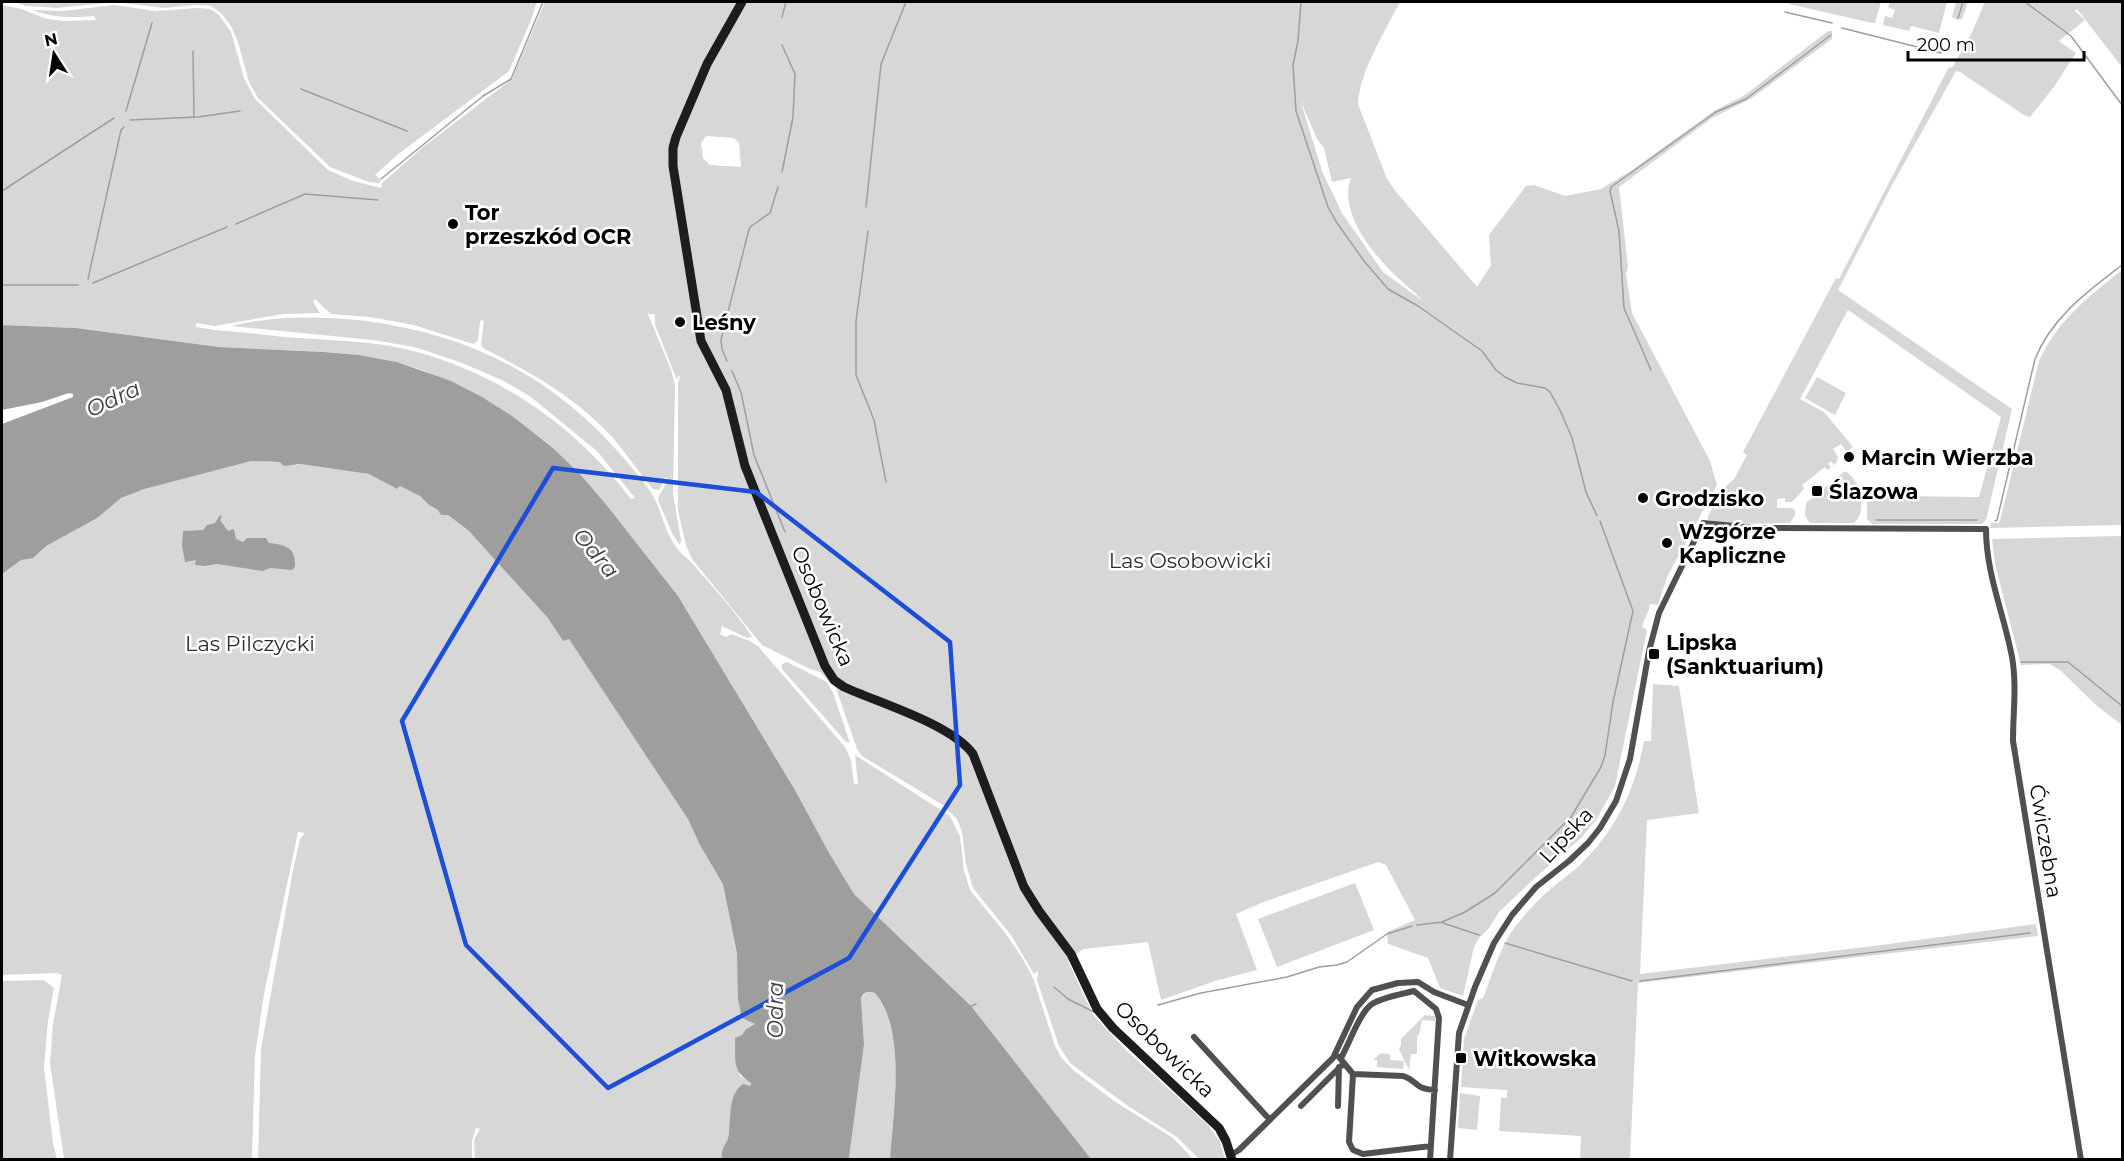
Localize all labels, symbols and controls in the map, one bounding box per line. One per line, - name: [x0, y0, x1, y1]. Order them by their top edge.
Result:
- north arrow: [24, 24, 84, 84]
- scale bar: [1908, 24, 2084, 62]
- text: N: [43, 29, 59, 50]
- text: 200 m: [1917, 34, 1975, 56]
- place label: Tor przeszkód OCR: [465, 200, 631, 249]
- marker: Tor przeszkód OCR: [446, 217, 460, 231]
- place label: Leśny: [692, 310, 756, 335]
- marker: Leśny: [673, 315, 687, 329]
- water label: Odra: [82, 375, 144, 423]
- place label: Marcin Wierzba: [1861, 445, 2034, 470]
- marker: Marcin Wierzba: [1842, 450, 1856, 464]
- place label: Ślazowa: [1829, 479, 1919, 504]
- marker: Ślazowa: [1810, 484, 1824, 498]
- place label: Grodzisko: [1655, 486, 1764, 511]
- marker: Grodzisko: [1636, 491, 1650, 505]
- place label: Wzgórze Kapliczne: [1679, 519, 1786, 568]
- water label: Odra: [567, 523, 625, 583]
- marker: Wzgórze Kapliczne: [1660, 536, 1674, 550]
- street label: Osobowicka: [786, 542, 860, 670]
- park label: Las Osobowicki: [1109, 548, 1271, 573]
- place label: Lipska (Sanktuarium): [1666, 630, 1824, 679]
- park label: Las Pilczycki: [185, 631, 315, 656]
- marker: Lipska (Sanktuarium): [1647, 647, 1661, 661]
- street label: Ćwiczebna: [2025, 782, 2067, 900]
- street label: Lipska: [1534, 802, 1598, 868]
- water label: Odra: [762, 982, 789, 1038]
- street label: Osobowicka: [1110, 995, 1220, 1103]
- place label: Witkowska: [1473, 1046, 1597, 1071]
- marker: Witkowska: [1454, 1051, 1468, 1065]

